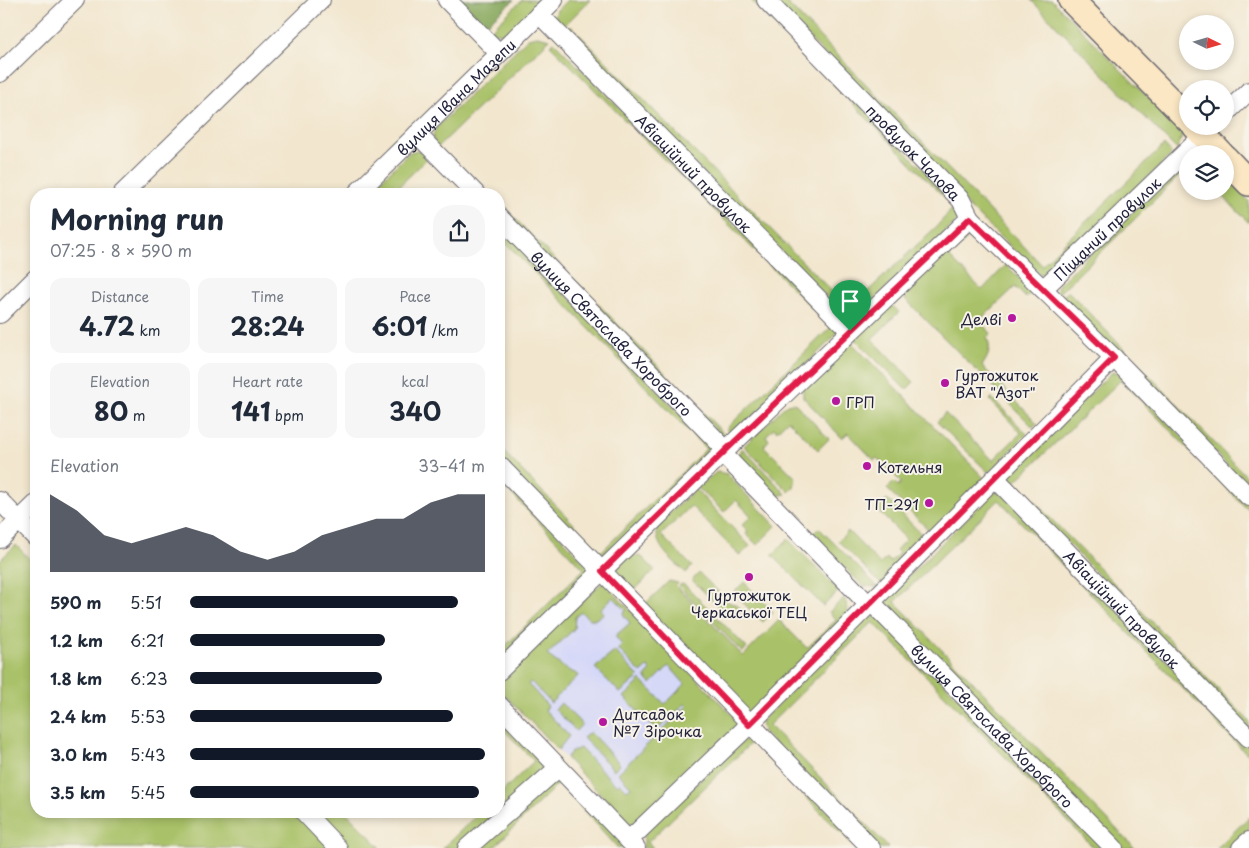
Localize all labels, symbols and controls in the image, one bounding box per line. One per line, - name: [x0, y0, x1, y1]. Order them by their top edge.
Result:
- north arrow: [1179, 15, 1234, 70]
- map controls: [1179, 15, 1234, 200]
- street label: вулиця Івана Мазепи: [391, 33, 520, 160]
- button: locate: [1179, 80, 1234, 135]
- street label: провулок Чалова: [862, 98, 967, 206]
- street label: Авіаційний провулок: [631, 108, 758, 237]
- button: layers: [1179, 145, 1234, 200]
- street label: Піщаний провулок: [1048, 171, 1165, 285]
- text: Morning run: [50, 197, 224, 240]
- button: share: [433, 205, 485, 257]
- text: 07:25 · 8 × 590 m: [50, 238, 192, 262]
- street label: вулиця Святослава Хороброго: [526, 245, 698, 421]
- pin: [829, 280, 871, 331]
- text: Distance: [90, 286, 149, 307]
- text: Time: [251, 286, 284, 307]
- text: Pace: [399, 286, 431, 307]
- icon: arrive: [836, 287, 864, 315]
- text: 4.72: [79, 307, 135, 345]
- text: 28:24: [230, 307, 305, 345]
- text: 6:01: [372, 307, 427, 345]
- place label: Делві: [960, 307, 1002, 330]
- marker: Делві: [1006, 312, 1018, 324]
- text: km: [135, 320, 160, 341]
- text: /km: [427, 320, 459, 341]
- place label: Гуртожиток ВАТ "Азот": [955, 363, 1038, 403]
- text: Elevation: [90, 371, 150, 392]
- text: Heart rate: [232, 371, 303, 392]
- text: kcal: [401, 371, 429, 392]
- marker: Гуртожиток ВАТ "Азот": [939, 377, 951, 389]
- place label: ГРП: [846, 390, 875, 413]
- text: 80: [94, 392, 128, 430]
- text: 141: [231, 392, 271, 430]
- text: 340: [389, 392, 441, 430]
- marker: ГРП: [830, 395, 842, 407]
- text: m: [128, 405, 146, 426]
- text: bpm: [271, 405, 304, 426]
- text: Elevation: [50, 453, 119, 477]
- text: 33–41 m: [418, 453, 485, 477]
- place label: Котельня: [877, 455, 942, 478]
- marker: Котельня: [861, 460, 873, 472]
- place label: ТП-291: [864, 492, 919, 515]
- marker: ТП-291: [923, 497, 935, 509]
- street label: Авіаційний провулок: [1059, 544, 1186, 673]
- marker: Гуртожиток Черкаської ТЕЦ: [743, 571, 755, 583]
- place label: Гуртожиток Черкаської ТЕЦ: [691, 583, 807, 623]
- text: 590 m: [50, 590, 101, 614]
- text: 5:51: [130, 590, 162, 614]
- text: 1.2 km: [50, 628, 103, 652]
- text: 6:21: [130, 628, 164, 652]
- street label: вулиця Святослава Хороброго: [906, 638, 1079, 813]
- text: 1.8 km: [50, 666, 102, 690]
- text: 6:23: [130, 666, 167, 690]
- place label: Дитсадок №7 Зірочка: [612, 702, 702, 742]
- text: 2.4 km: [50, 704, 106, 728]
- text: 5:53: [130, 704, 165, 728]
- marker: Дитсадок №7 Зірочка: [597, 716, 609, 728]
- text: 3.0 km: [50, 742, 107, 766]
- text: 5:43: [130, 742, 166, 766]
- text: 3.5 km: [50, 780, 105, 804]
- text: 5:45: [130, 780, 165, 804]

